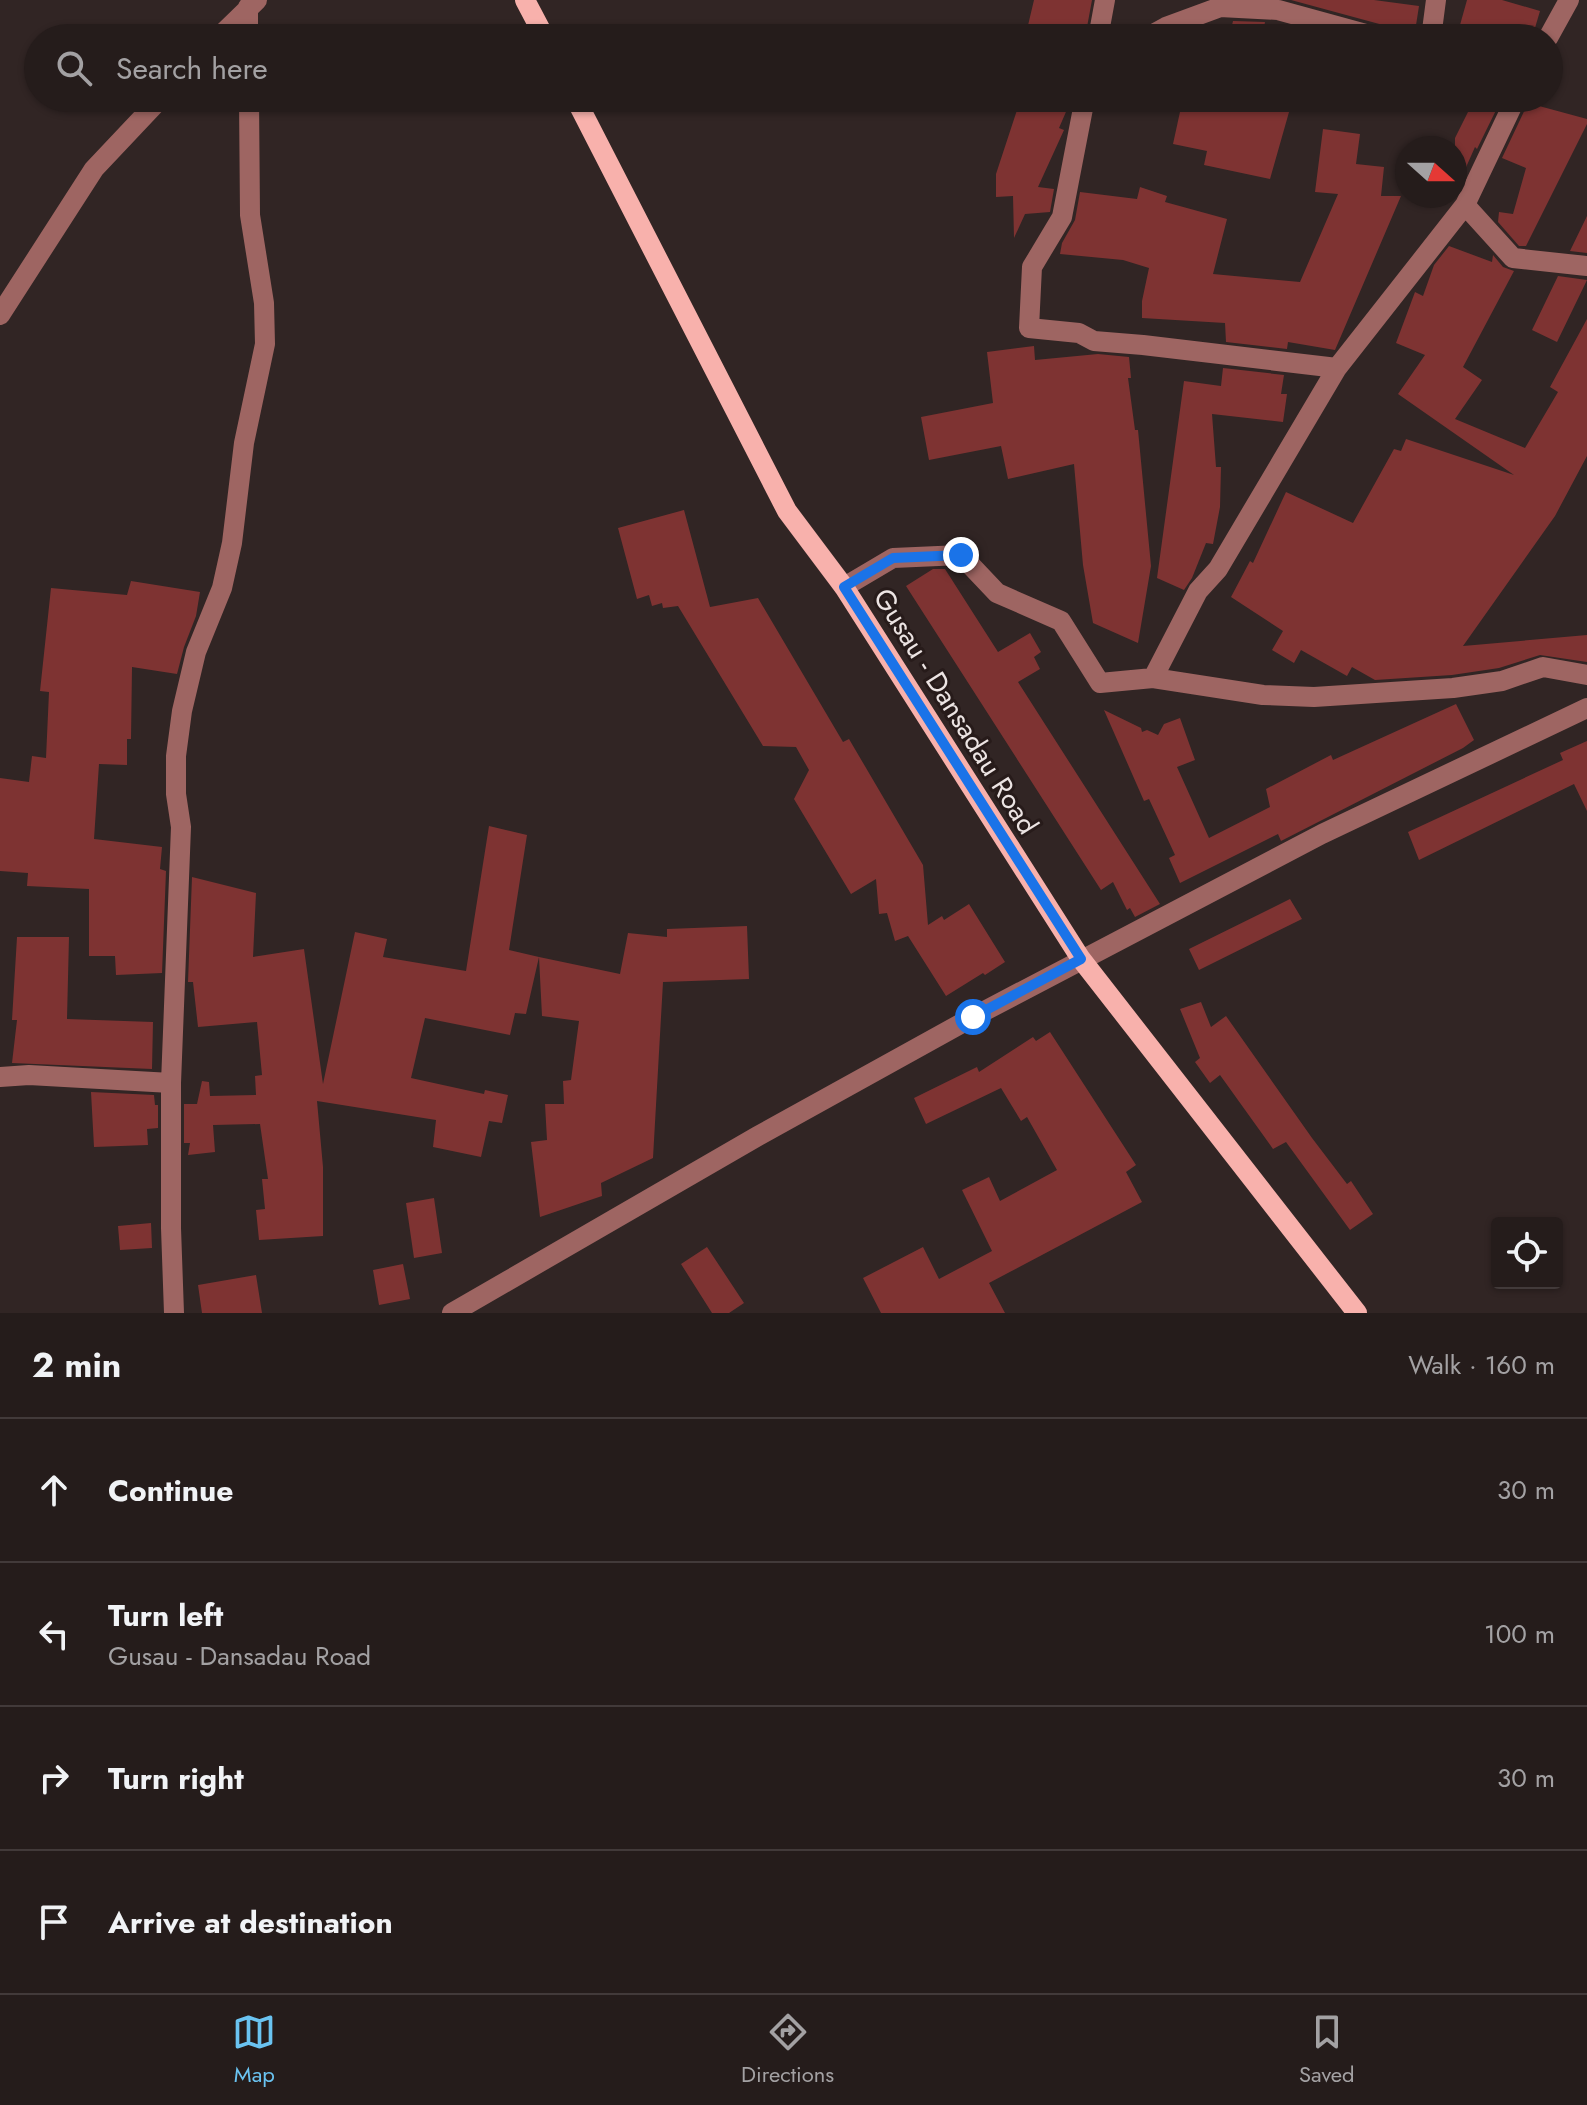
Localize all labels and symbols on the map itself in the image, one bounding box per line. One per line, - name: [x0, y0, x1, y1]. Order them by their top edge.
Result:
- north arrow: [1395, 136, 1467, 208]
- route end: [943, 537, 979, 573]
- street label: Gusau - Dansadau Road: [863, 580, 1048, 842]
- route start: [955, 999, 991, 1035]

